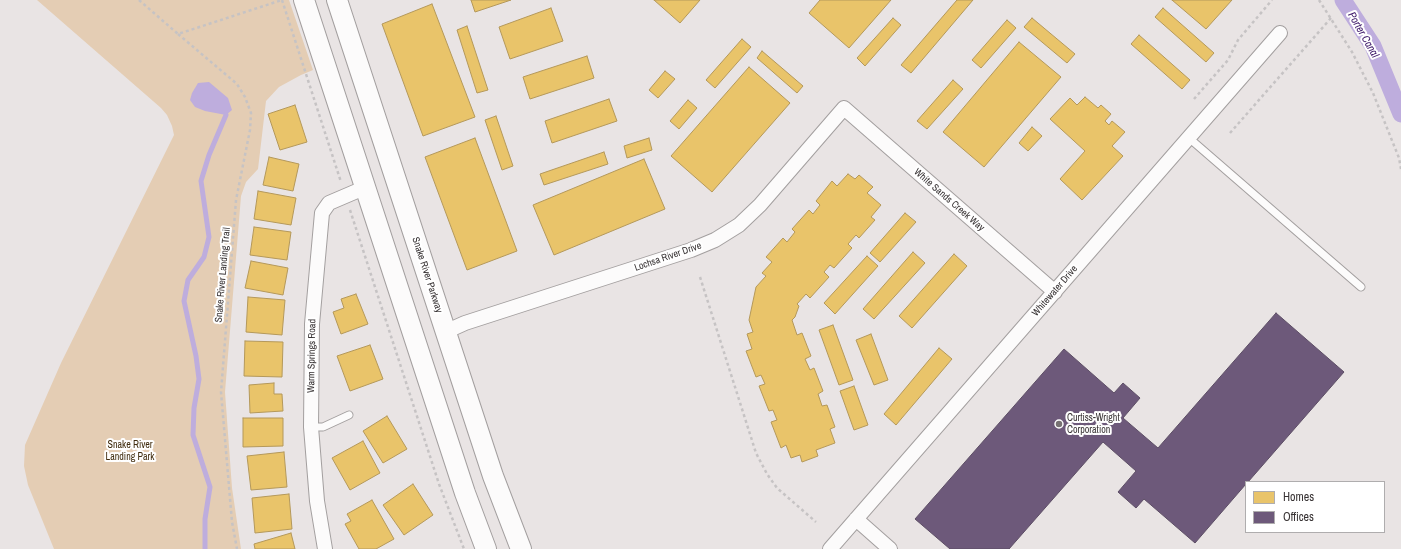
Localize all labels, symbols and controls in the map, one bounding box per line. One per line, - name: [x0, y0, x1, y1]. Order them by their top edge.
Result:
- water label: Porter Canal: [1345, 10, 1381, 60]
- street label: White Sands Creek Way: [911, 166, 987, 234]
- street label: Snake River Landing Trail: [213, 227, 233, 323]
- street label: Snake River Parkway: [409, 236, 445, 314]
- street label: Lochsa River Drive: [633, 240, 703, 274]
- street label: Whitewater Drive: [1030, 263, 1080, 319]
- street label: Warm Springs Road: [305, 319, 319, 393]
- place label: Curtiss-Wright Corporation: [1067, 412, 1120, 436]
- marker: Curtiss-Wright Corporation: [1054, 419, 1064, 429]
- park label: Snake River Landing Park: [106, 439, 154, 462]
- legend: [1245, 481, 1385, 533]
- text: Homes: [1283, 489, 1314, 505]
- text: Offices: [1283, 509, 1314, 525]

